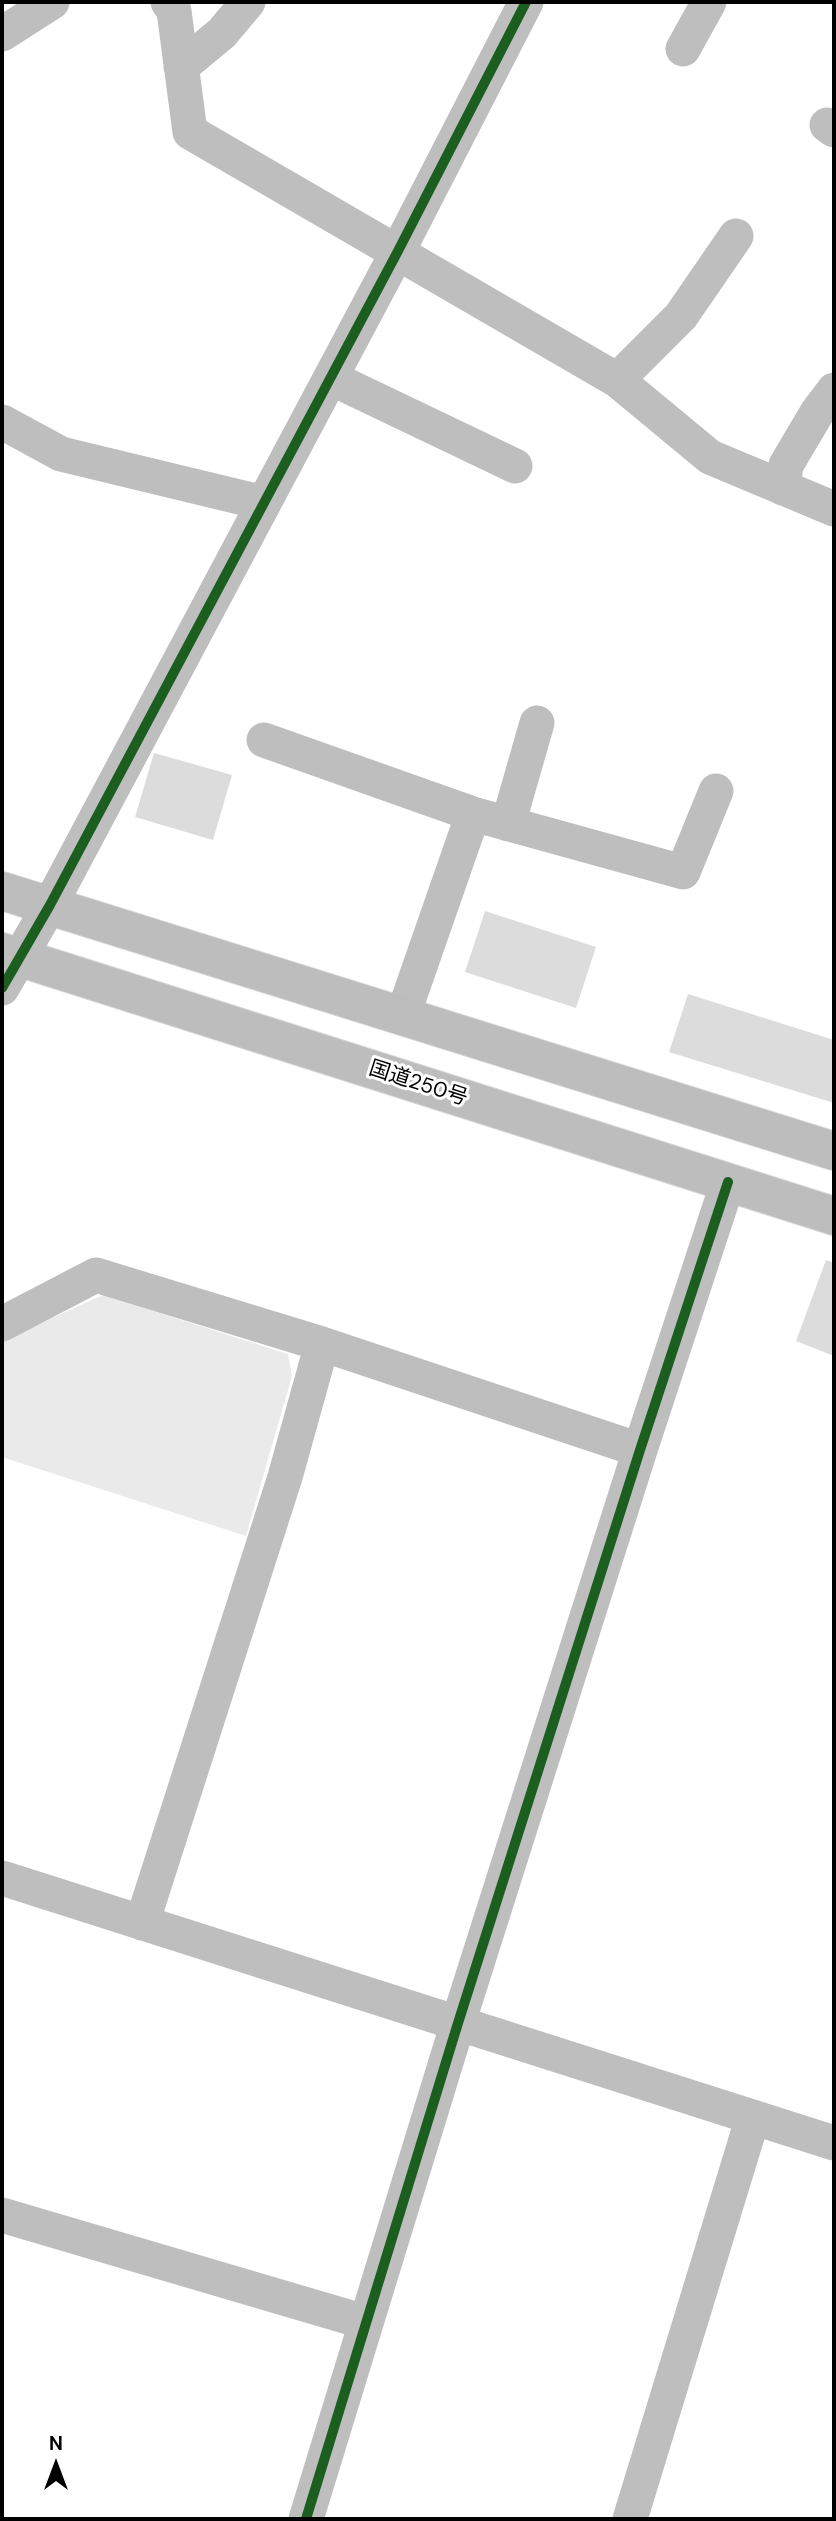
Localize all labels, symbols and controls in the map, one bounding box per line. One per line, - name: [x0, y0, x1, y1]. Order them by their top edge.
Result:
- street label: 国道250号: [365, 1056, 471, 1112]
- north arrow: [21, 2430, 91, 2500]
- text: N: [49, 2431, 63, 2456]

